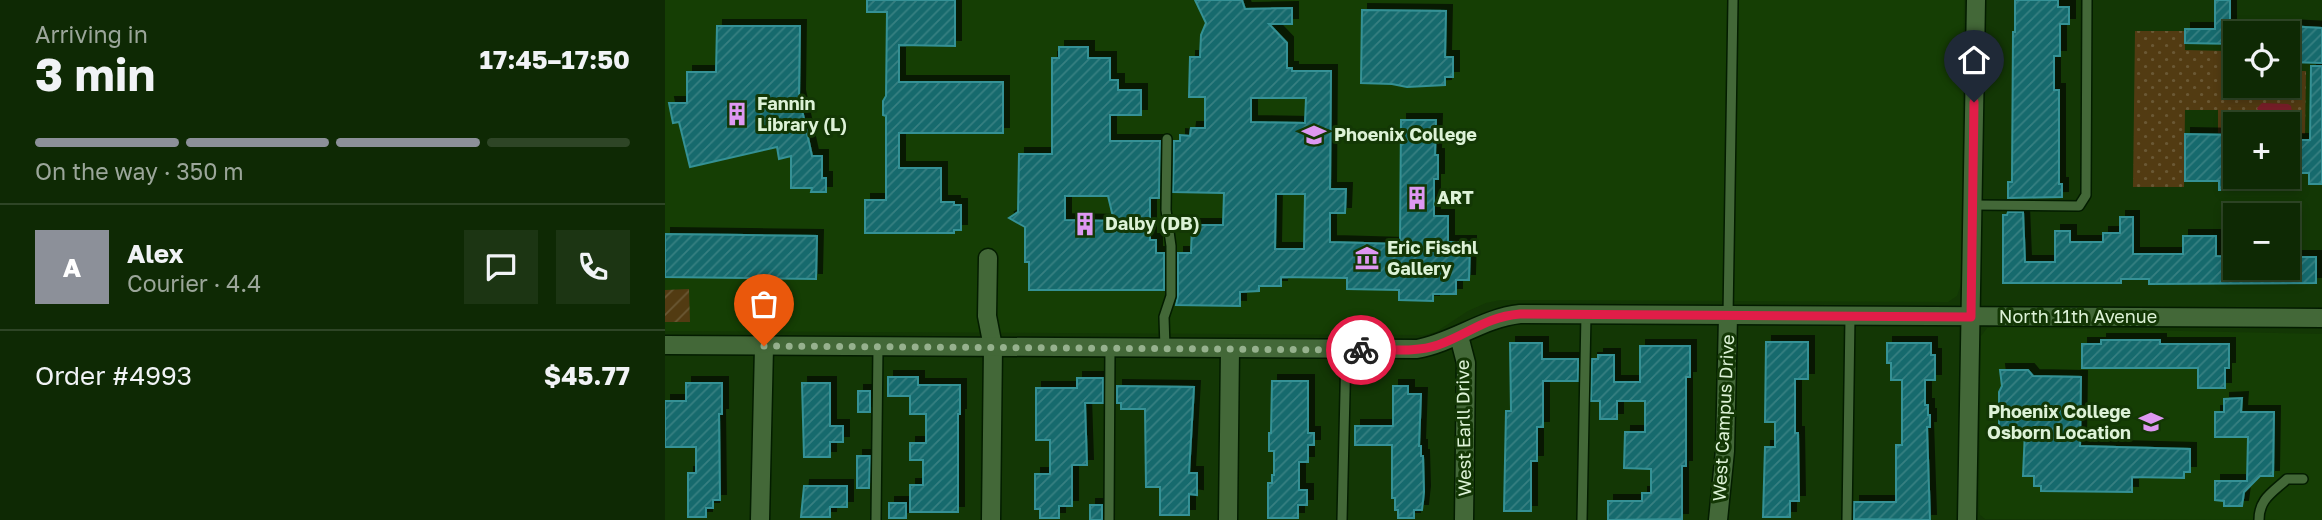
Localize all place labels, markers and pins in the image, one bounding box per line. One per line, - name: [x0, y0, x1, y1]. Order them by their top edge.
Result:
- pin: [1944, 30, 2004, 102]
- place label: Fannin Library (L): [757, 92, 847, 135]
- building icon: Fannin Library (L): [723, 100, 751, 128]
- school or university icon: Phoenix College: [1300, 121, 1328, 149]
- place label: Phoenix College: [1334, 123, 1477, 145]
- building icon: ART: [1403, 184, 1431, 212]
- place label: ART: [1437, 186, 1474, 208]
- building icon: Dalby (DB): [1071, 210, 1099, 238]
- place label: Dalby (DB): [1105, 212, 1200, 234]
- place label: Eric Fischl Gallery: [1387, 236, 1478, 279]
- museum icon: Eric Fischl Gallery: [1353, 244, 1381, 272]
- pin: [734, 274, 794, 346]
- place label: Phoenix College Osborn Location: [1987, 400, 2131, 443]
- school or university icon: Phoenix College Osborn Location: [2137, 408, 2165, 436]

